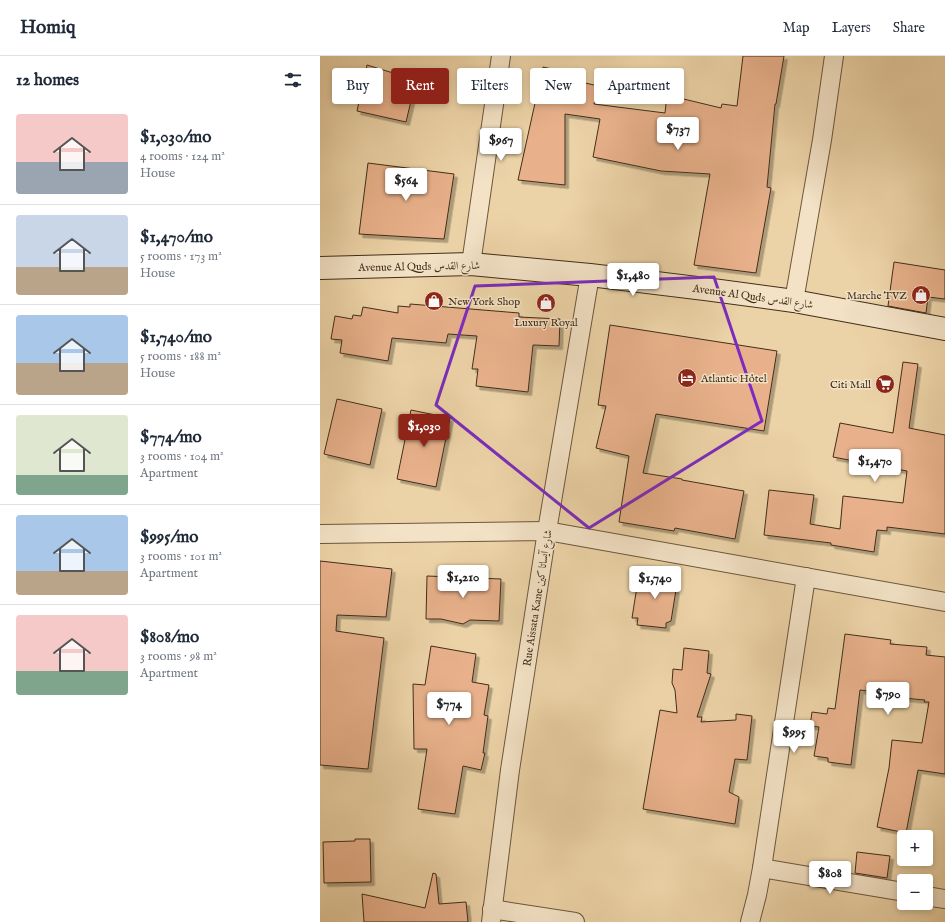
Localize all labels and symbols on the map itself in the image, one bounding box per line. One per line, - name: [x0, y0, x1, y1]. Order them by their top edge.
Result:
- pin: $737: [654, 117, 702, 151]
- pin: $967: [477, 128, 525, 162]
- pin: $564: [382, 168, 430, 202]
- street label: Avenue Al Quds شارع القدس: [357, 259, 480, 277]
- pin: $1,480: [600, 263, 666, 297]
- street label: Avenue Al Quds شارع القدس: [690, 281, 814, 314]
- shop icon: Marche TVZ: [910, 284, 932, 306]
- place label: Marche TVZ: [847, 289, 907, 303]
- shop icon: New York Shop: [423, 290, 445, 312]
- shop icon: Luxury Royal: [535, 292, 557, 314]
- place label: New York Shop: [448, 295, 520, 309]
- place label: Luxury Royal: [514, 316, 578, 330]
- hotel icon: Atlantic Hôtel: [676, 367, 698, 389]
- place label: Atlantic Hôtel: [700, 372, 767, 386]
- supermarket icon: Citi Mall: [874, 373, 896, 395]
- place label: Citi Mall: [830, 378, 871, 392]
- pin: $1,030: [391, 414, 457, 448]
- pin: $1,470: [842, 449, 908, 483]
- street label: Rue Aissata Kane شارع آيساتا كين: [519, 529, 558, 668]
- pin: $1,210: [430, 565, 496, 599]
- pin: $1,740: [622, 566, 688, 600]
- pin: $790: [864, 682, 912, 716]
- pin: $774: [425, 692, 473, 726]
- pin: $995: [770, 720, 818, 754]
- pin: $808: [806, 861, 854, 895]

